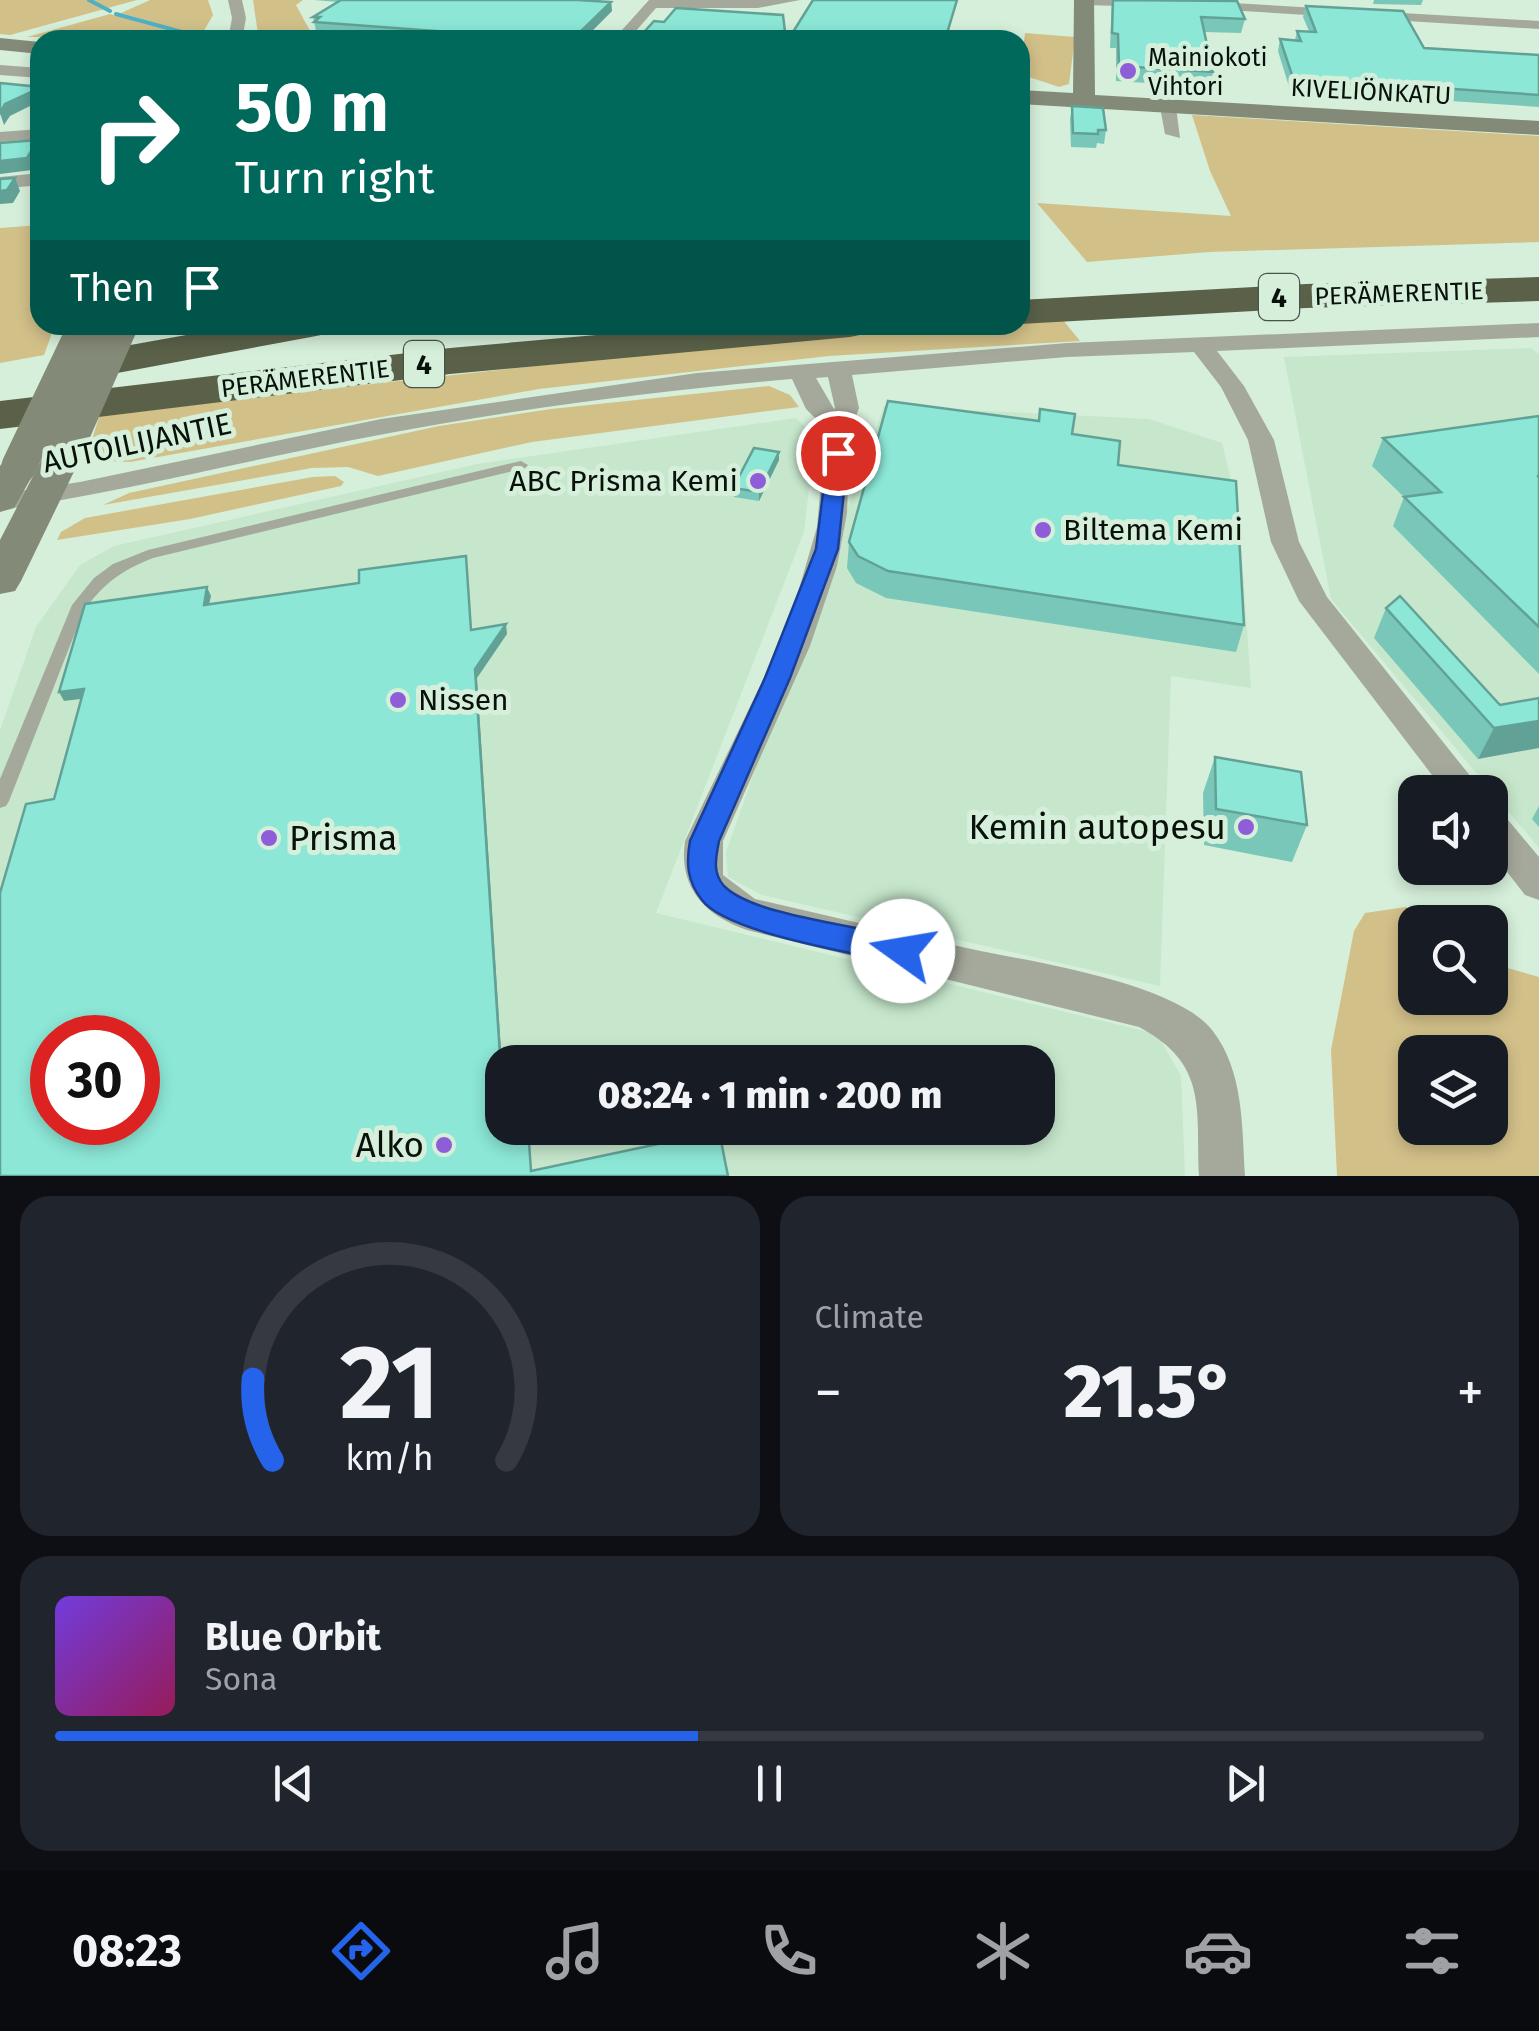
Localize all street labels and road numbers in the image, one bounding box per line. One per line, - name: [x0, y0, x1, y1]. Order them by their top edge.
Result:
- street label: KIVELIÖNKATU: [1290, 72, 1452, 111]
- road number: 4: [1259, 274, 1299, 320]
- street label: PERÄMERENTIE: [1314, 276, 1484, 312]
- road number: 4: [404, 341, 444, 387]
- street label: PERÄMERENTIE: [219, 354, 391, 404]
- street label: AUTOILIJANTIE: [39, 405, 235, 481]

